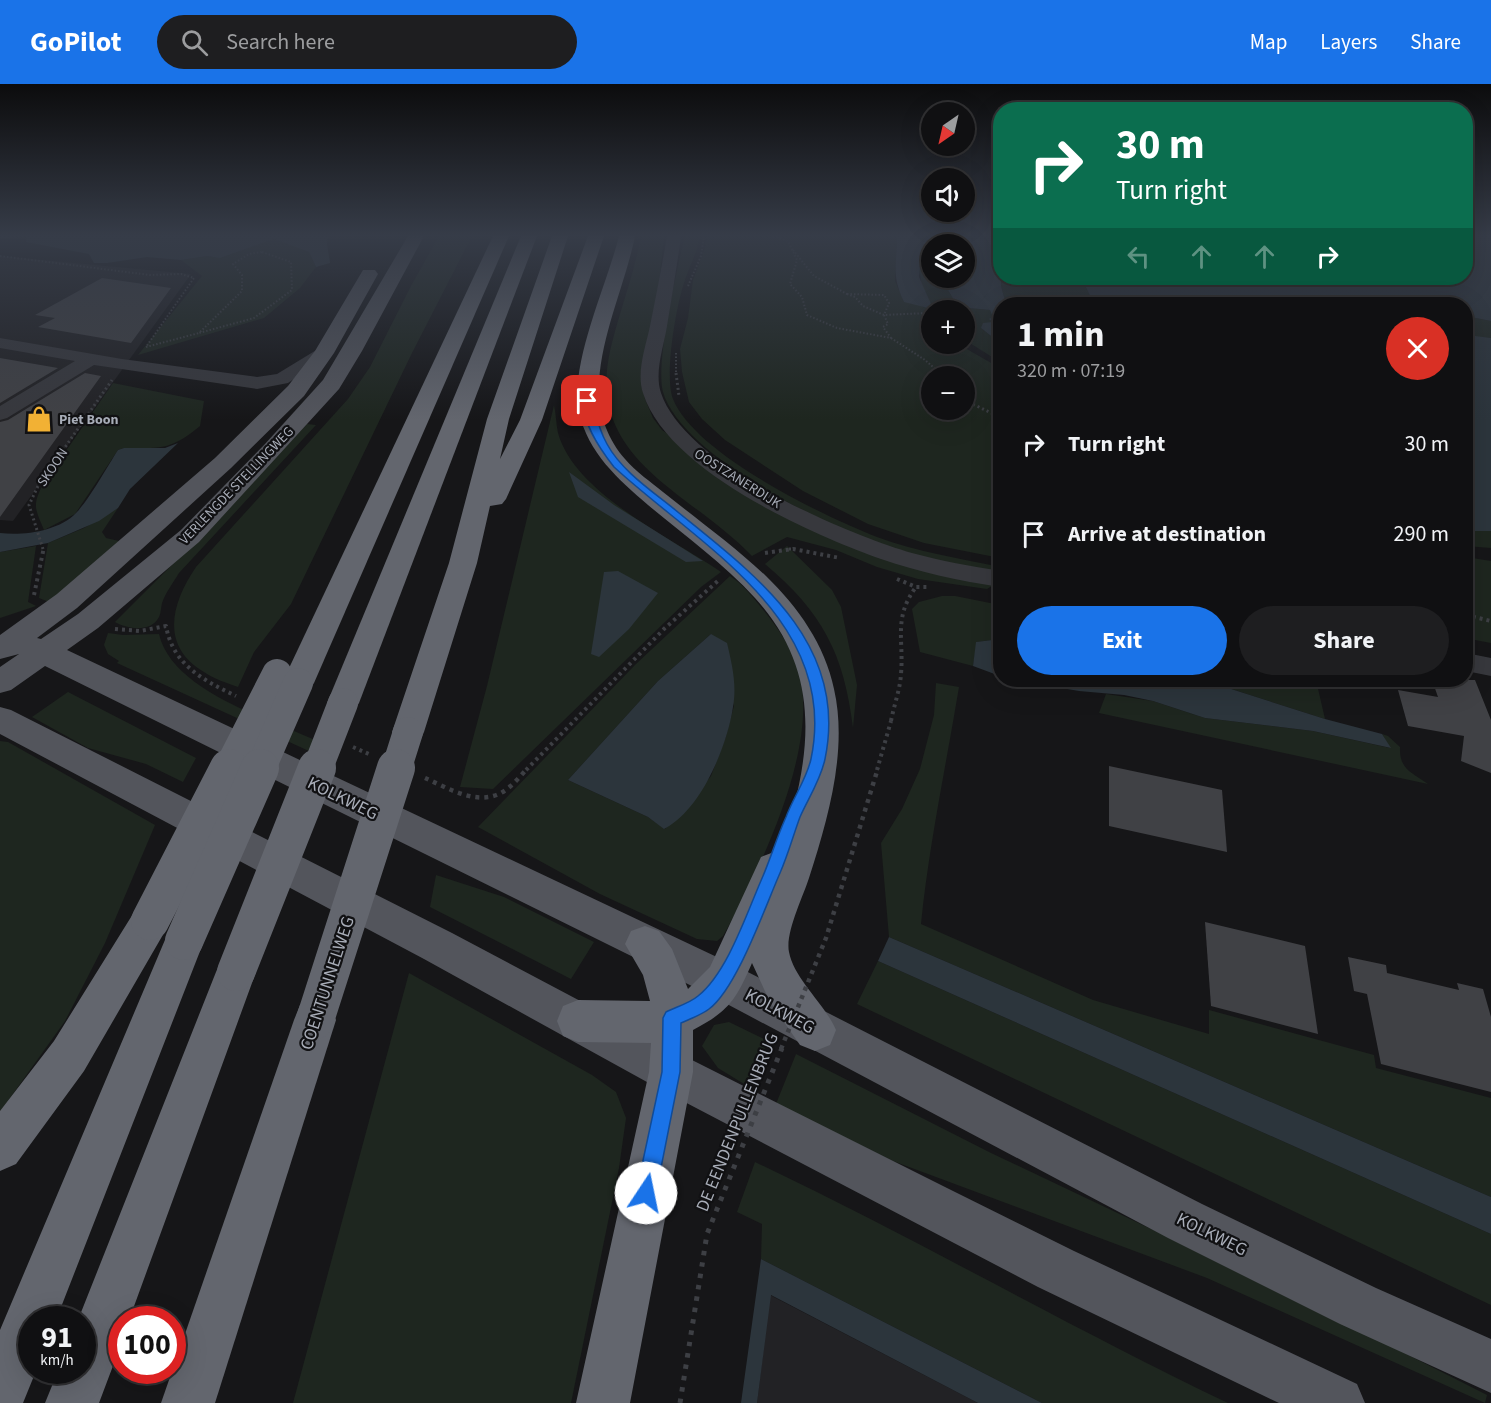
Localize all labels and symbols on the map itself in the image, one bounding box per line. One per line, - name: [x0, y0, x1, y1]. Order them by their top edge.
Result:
- north arrow: [921, 102, 975, 156]
- pin: [561, 375, 612, 426]
- shop icon: Piet Boon: [24, 404, 54, 434]
- place label: Piet Boon: [59, 410, 119, 430]
- street label: VERLENGDE STELLINGWEG: [175, 422, 299, 549]
- street label: SKOON: [33, 444, 73, 491]
- street label: OOSTZANERDIJK: [690, 444, 786, 514]
- street label: KOLKWEG: [303, 771, 382, 826]
- street label: COENTUNNELWEG: [294, 913, 361, 1053]
- street label: KOLKWEG: [740, 983, 819, 1040]
- street label: DE EENDENPULLENBRUG: [690, 1029, 785, 1215]
- position arrow: [614, 1161, 678, 1225]
- street label: KOLKWEG: [1172, 1207, 1251, 1262]
- speed limit sign: 100: [108, 1306, 186, 1384]

